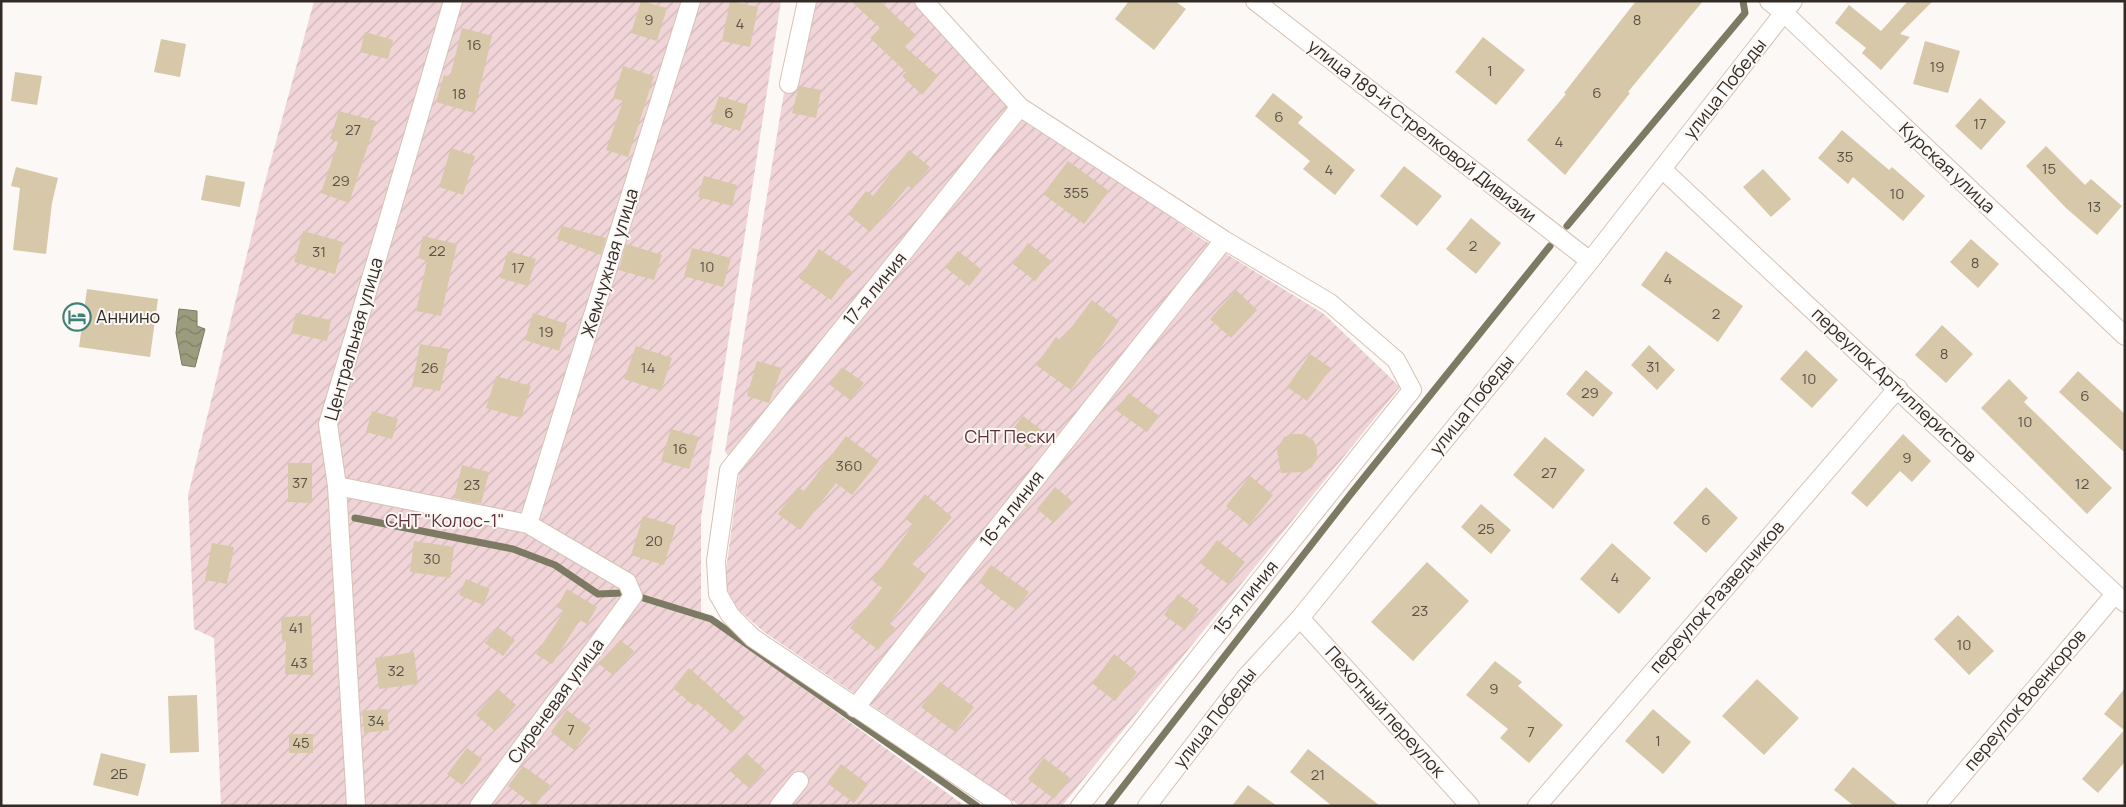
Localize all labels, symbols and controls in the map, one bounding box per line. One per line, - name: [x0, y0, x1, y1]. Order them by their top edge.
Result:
- house number: 9: [644, 9, 654, 30]
- house number: 8: [1633, 9, 1641, 30]
- house number: 4: [736, 13, 745, 34]
- street label: улица 189-й Стрелковой Дивизии: [1303, 33, 1542, 227]
- street label: улица Победы: [1677, 33, 1771, 144]
- house number: 16: [466, 34, 482, 55]
- house number: 19: [1929, 56, 1945, 77]
- house number: 1: [1487, 60, 1493, 81]
- house number: 6: [1592, 82, 1602, 103]
- house number: 18: [452, 83, 466, 104]
- house number: 6: [724, 102, 734, 123]
- house number: 6: [1274, 106, 1284, 127]
- house number: 17: [1973, 113, 1987, 134]
- street label: Курская улица: [1894, 116, 2001, 218]
- house number: 27: [345, 119, 361, 140]
- house number: 4: [1555, 131, 1564, 152]
- house number: 35: [1837, 146, 1853, 167]
- house number: 15: [2042, 158, 2056, 179]
- house number: 4: [1325, 159, 1334, 180]
- house number: 29: [332, 170, 350, 191]
- house number: 355: [1063, 182, 1089, 203]
- house number: 10: [1890, 183, 1905, 204]
- street label: Жемчужная улица: [575, 185, 643, 340]
- house number: 13: [2087, 196, 2101, 217]
- house number: 2: [1469, 235, 1477, 256]
- house number: 22: [428, 240, 446, 261]
- house number: 31: [312, 241, 326, 262]
- street label: 17-я линия: [837, 246, 911, 330]
- house number: 8: [1971, 252, 1979, 273]
- street label: Центральная улица: [318, 254, 388, 423]
- house number: 10: [700, 256, 715, 277]
- house number: 17: [511, 257, 525, 278]
- house number: 4: [1664, 268, 1673, 289]
- hotel icon: Аннино: [62, 302, 92, 332]
- street label: переулок Артиллеристов: [1807, 302, 1982, 467]
- house number: 2: [1712, 303, 1720, 324]
- place label: Аннино: [96, 304, 160, 328]
- house number: 19: [538, 321, 554, 342]
- house number: 8: [1940, 343, 1948, 364]
- street label: улица Победы: [1424, 350, 1519, 459]
- house number: 31: [1646, 356, 1660, 377]
- house number: 26: [421, 357, 439, 378]
- house number: 14: [641, 357, 655, 378]
- house number: 10: [1802, 368, 1817, 389]
- house number: 29: [1581, 382, 1599, 403]
- house number: 6: [2080, 385, 2090, 406]
- house number: 10: [2018, 411, 2033, 432]
- park label: СНТ Пески: [964, 424, 1056, 448]
- house number: 16: [672, 438, 688, 459]
- house number: 9: [1902, 447, 1912, 468]
- house number: 360: [836, 455, 862, 476]
- house number: 27: [1541, 462, 1557, 483]
- street label: 16-я линия: [974, 465, 1049, 552]
- house number: 37: [292, 472, 308, 493]
- house number: 12: [2075, 473, 2089, 494]
- house number: 23: [464, 474, 480, 495]
- park label: СНТ "Колос-1": [385, 508, 505, 532]
- house number: 6: [1701, 509, 1711, 530]
- street label: переулок Разведчиков: [1643, 515, 1789, 678]
- house number: 25: [1477, 518, 1495, 539]
- house number: 20: [645, 530, 663, 551]
- house number: 30: [423, 548, 441, 569]
- street label: 15-я линия: [1208, 555, 1283, 640]
- house number: 4: [1611, 567, 1620, 588]
- house number: 23: [1412, 600, 1428, 621]
- house number: 41: [289, 617, 303, 638]
- street label: переулок Военкоров: [1958, 623, 2091, 775]
- street label: Сиреневая улица: [502, 633, 609, 768]
- house number: 10: [1957, 634, 1972, 655]
- street label: Пехотный переулок: [1320, 641, 1452, 783]
- house number: 43: [290, 652, 308, 673]
- house number: 32: [388, 660, 404, 681]
- street label: улица Победы: [1167, 662, 1261, 773]
- house number: 9: [1489, 678, 1499, 699]
- house number: 34: [367, 710, 385, 731]
- house number: 7: [567, 719, 575, 740]
- house number: 7: [1527, 721, 1535, 742]
- house number: 1: [1655, 730, 1661, 751]
- house number: 45: [292, 732, 310, 753]
- house number: 2Б: [110, 763, 128, 784]
- house number: 21: [1311, 764, 1325, 785]

